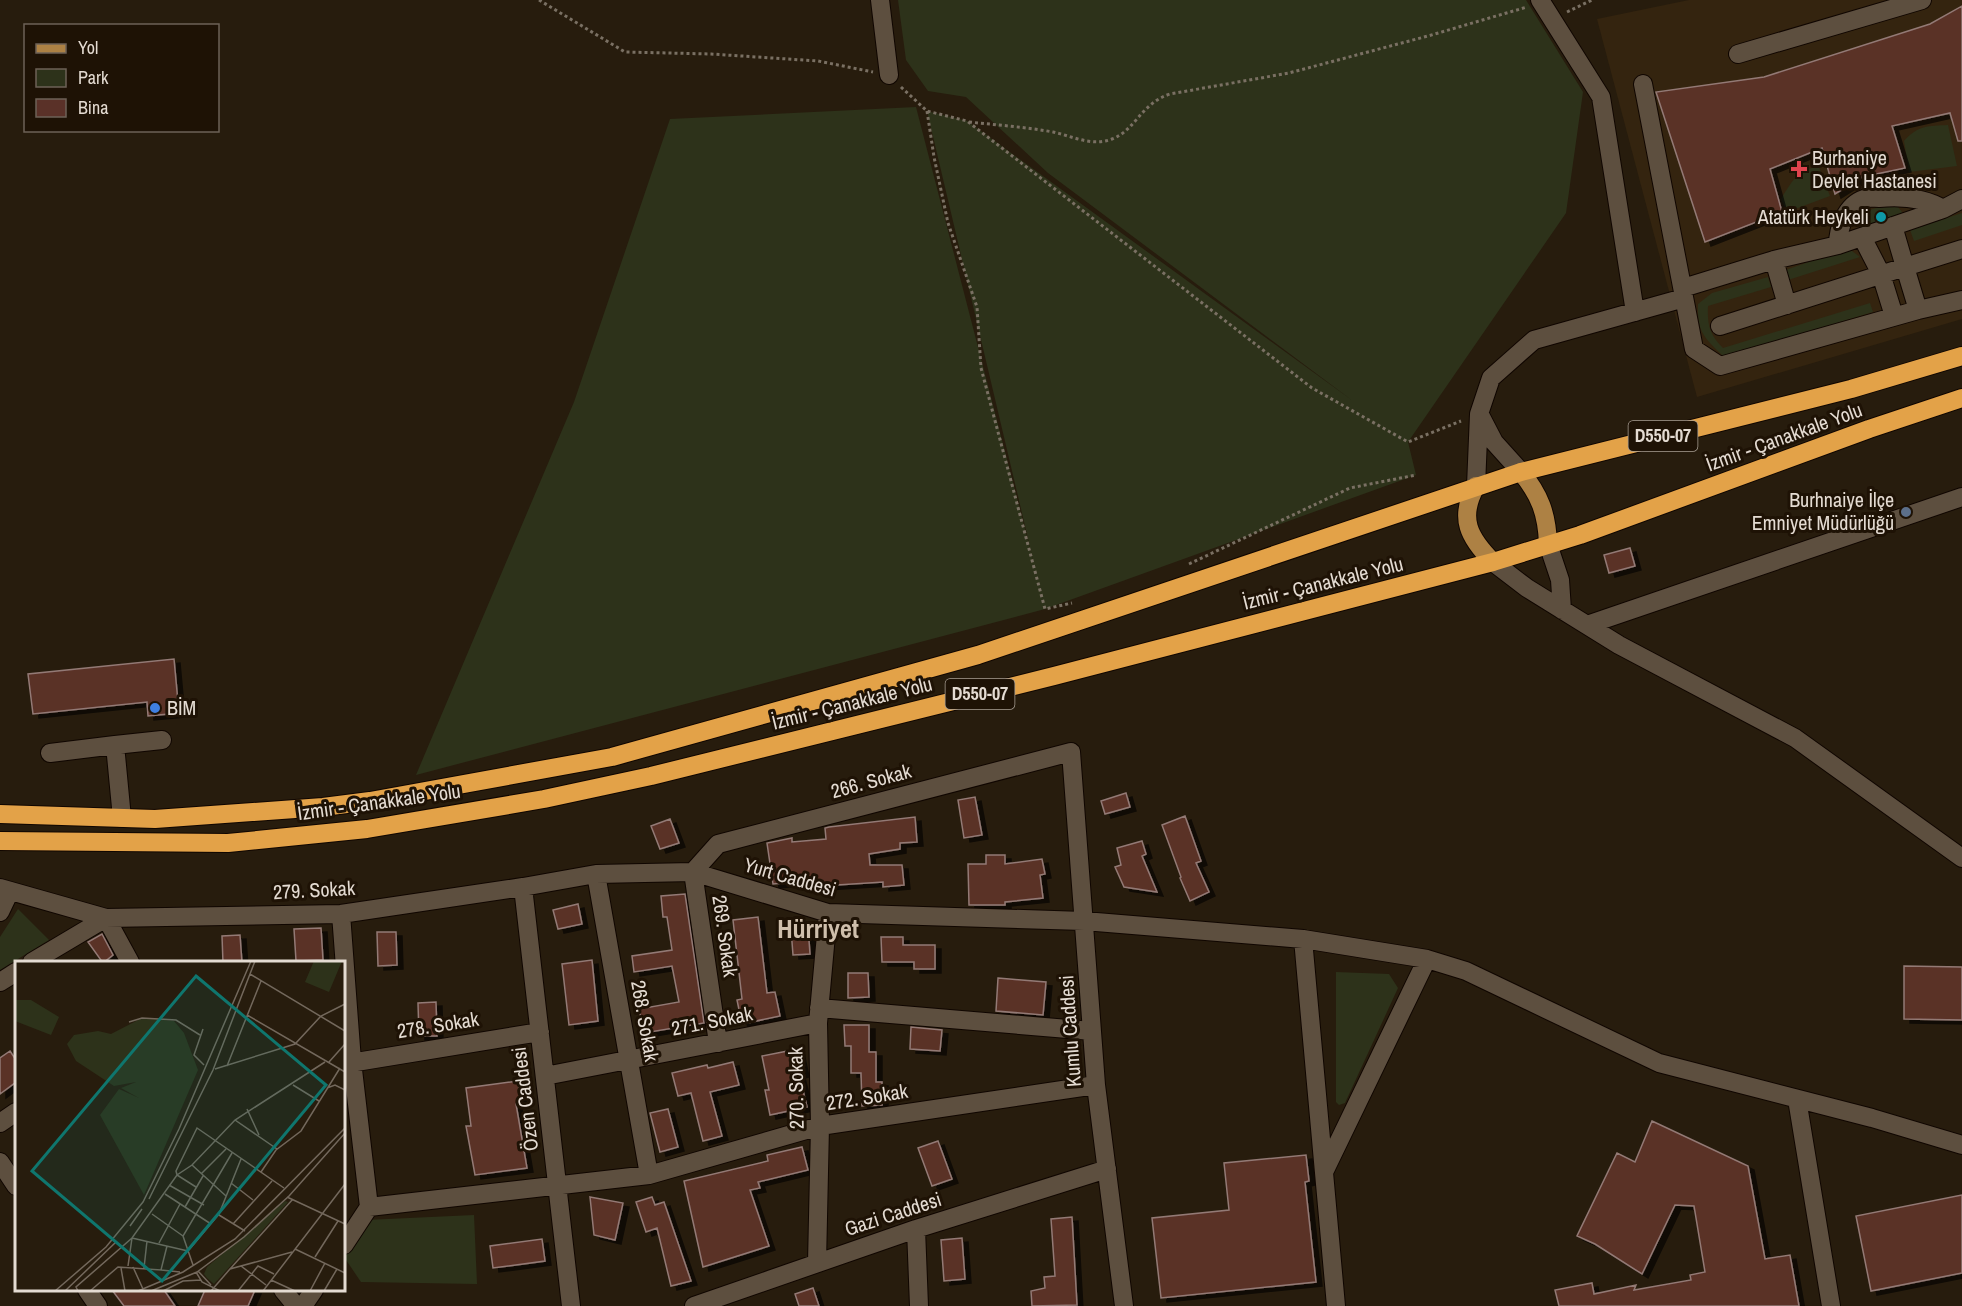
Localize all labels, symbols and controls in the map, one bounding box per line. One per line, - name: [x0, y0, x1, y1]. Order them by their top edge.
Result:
- legend: [24, 24, 219, 132]
- text: Yol: [78, 35, 98, 60]
- text: Park: [78, 65, 109, 90]
- text: Bina: [78, 95, 108, 120]
- place label: Burhaniye Devlet Hastanesi: [1812, 144, 1937, 194]
- marker: Burhaniye Devlet Hastanesi: [1790, 160, 1808, 178]
- place label: Atatürk Heykeli: [1757, 203, 1869, 230]
- marker: Atatürk Heykeli: [1874, 210, 1888, 224]
- street label: İzmir - Çanakkale Yolu: [1702, 396, 1866, 477]
- road number: D550-07: [1628, 421, 1698, 451]
- place label: Burhnaiye İlçe Emniyet Müdürlüğü: [1752, 486, 1894, 536]
- marker: Burhnaiye İlçe Emniyet Müdürlüğü: [1899, 505, 1913, 519]
- street label: İzmir - Çanakkale Yolu: [1240, 550, 1406, 615]
- street label: İzmir - Çanakkale Yolu: [769, 670, 935, 735]
- road number: D550-07: [946, 679, 1014, 709]
- place label: BİM: [167, 694, 196, 721]
- marker: BİM: [148, 701, 162, 715]
- street label: 266. Sokak: [828, 757, 915, 804]
- street label: İzmir - Çanakkale Yolu: [296, 777, 462, 826]
- street label: Yurt Caddesi: [741, 850, 839, 903]
- street label: 279. Sokak: [272, 874, 356, 905]
- street label: 269. Sokak: [706, 893, 745, 979]
- district label: Hürriyet: [777, 911, 859, 946]
- inset map: [15, 961, 345, 1291]
- street label: Kumlu Caddesi: [1052, 974, 1087, 1088]
- street label: 268. Sokak: [625, 978, 666, 1064]
- street label: 271. Sokak: [669, 999, 756, 1042]
- street label: 278. Sokak: [395, 1005, 481, 1044]
- street label: Özen Caddesi: [505, 1045, 544, 1153]
- street label: 270. Sokak: [781, 1046, 810, 1129]
- street label: 272. Sokak: [824, 1077, 910, 1116]
- street label: Gazi Caddesi: [841, 1185, 945, 1242]

